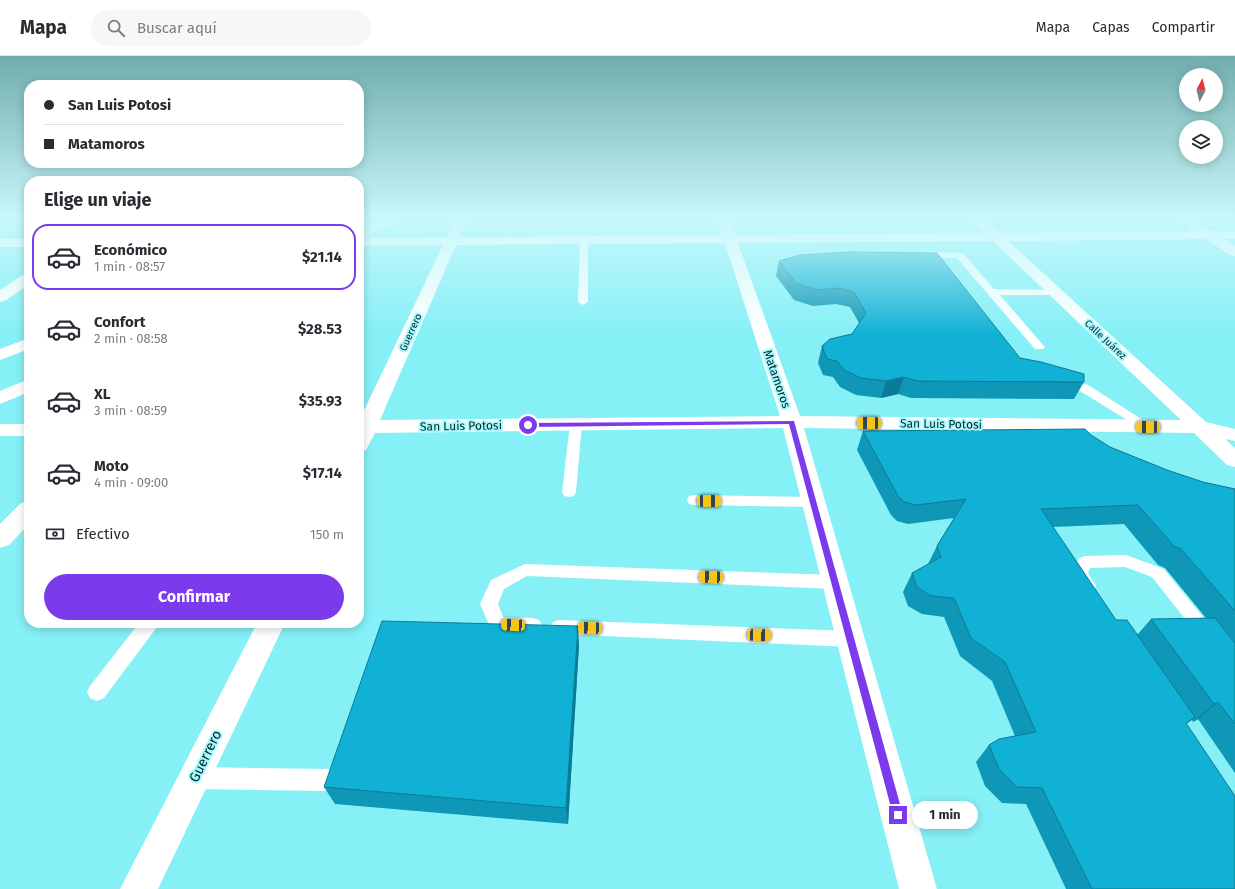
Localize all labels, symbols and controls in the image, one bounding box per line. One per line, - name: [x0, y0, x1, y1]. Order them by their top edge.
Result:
- search box: [91, 10, 371, 46]
- text: Mapa: [20, 16, 67, 39]
- icon: search: [105, 17, 127, 39]
- text: Buscar aquí: [137, 19, 217, 37]
- text: Mapa: [1036, 19, 1070, 36]
- text: Capas: [1092, 19, 1130, 36]
- text: Compartir: [1152, 19, 1215, 36]
- north arrow: [1179, 68, 1223, 112]
- map controls: [1179, 68, 1223, 164]
- text: San Luis Potosi: [68, 96, 171, 114]
- button: layers: [1179, 120, 1223, 164]
- text: Matamoros: [68, 135, 145, 153]
- text: Elige un viaje: [44, 189, 151, 211]
- icon: car: [46, 239, 82, 275]
- text: Económico: [94, 241, 167, 259]
- text: $21.14: [302, 248, 342, 266]
- text: 1 min · 08:57: [94, 259, 165, 274]
- icon: car: [46, 311, 82, 347]
- street label: Guerrero: [397, 312, 425, 353]
- text: Confort: [94, 313, 146, 331]
- street label: Calle Juárez: [1082, 317, 1129, 362]
- text: $28.53: [298, 320, 342, 338]
- text: 2 min · 08:58: [94, 331, 168, 346]
- street label: Matamoros: [760, 348, 794, 410]
- icon: car: [46, 383, 82, 419]
- text: XL: [94, 385, 110, 403]
- text: $35.93: [299, 392, 342, 410]
- text: 3 min · 08:59: [94, 403, 167, 418]
- route start: [519, 416, 537, 434]
- street label: San Luis Potosi: [900, 416, 982, 432]
- car: [857, 417, 881, 429]
- street label: San Luis Potosi: [420, 418, 502, 434]
- car: [1136, 421, 1160, 433]
- icon: car: [46, 455, 82, 491]
- text: Moto: [94, 457, 129, 475]
- text: $17.14: [303, 464, 342, 482]
- text: 4 min · 09:00: [94, 475, 168, 490]
- car: [697, 495, 721, 507]
- icon: cash: [44, 523, 66, 545]
- text: Efectivo: [76, 525, 130, 543]
- text: 150 m: [310, 527, 344, 542]
- car: [699, 571, 723, 583]
- button: Confirmar: [44, 574, 344, 620]
- car: [501, 618, 525, 632]
- car: [578, 622, 602, 634]
- car: [747, 629, 771, 641]
- street label: Guerrero: [186, 727, 225, 785]
- callout: 1 min: [912, 801, 978, 829]
- route end: [889, 806, 907, 824]
- text: 1 min: [929, 807, 961, 822]

